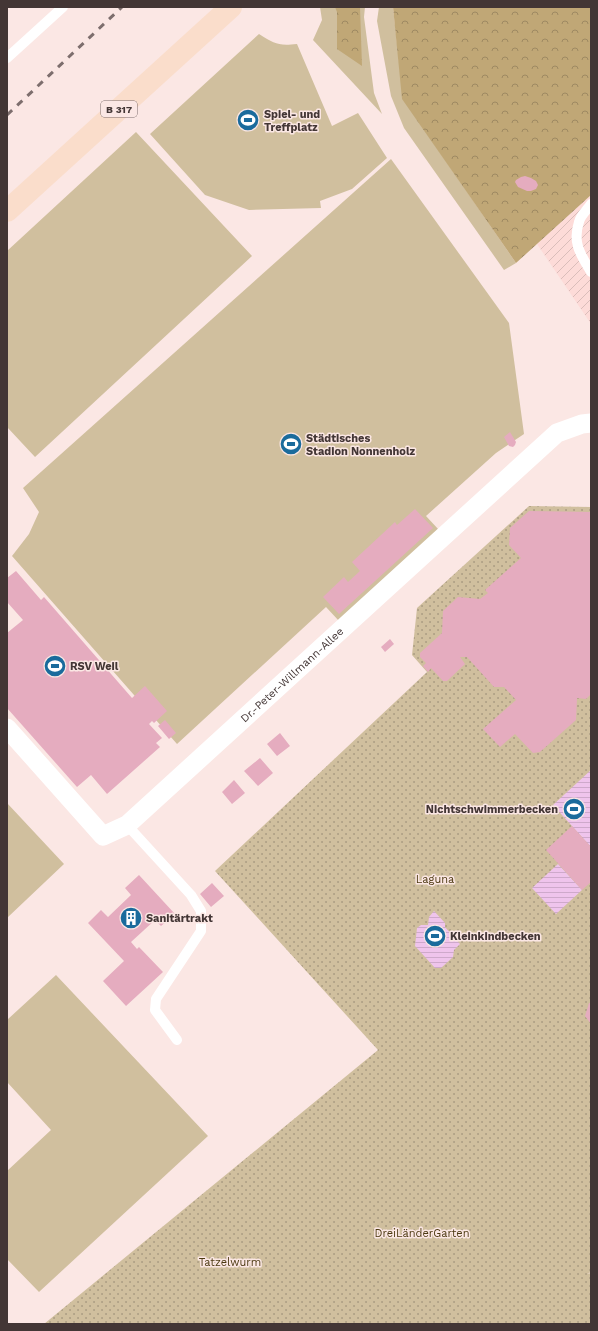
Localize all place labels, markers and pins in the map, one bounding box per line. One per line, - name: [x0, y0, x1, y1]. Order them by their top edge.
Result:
- sports icon: Spiel- und Treffplatz: [235, 107, 261, 133]
- place label: Spiel- und Treffplatz: [264, 108, 320, 134]
- sports icon: Städtisches Stadion Nonnenholz: [278, 431, 304, 457]
- place label: Städtisches Stadion Nonnenholz: [306, 432, 416, 458]
- sports icon: RSV Weil: [42, 653, 68, 679]
- place label: RSV Weil: [70, 660, 119, 673]
- sports icon: Nichtschwimmerbecken: [561, 796, 587, 822]
- place label: Nichtschwimmerbecken: [426, 803, 558, 816]
- building icon: Sanitärtrakt: [118, 905, 144, 931]
- place label: Sanitärtrakt: [146, 912, 213, 925]
- sports icon: Kleinkindbecken: [422, 923, 448, 949]
- place label: Kleinkindbecken: [450, 930, 541, 943]

